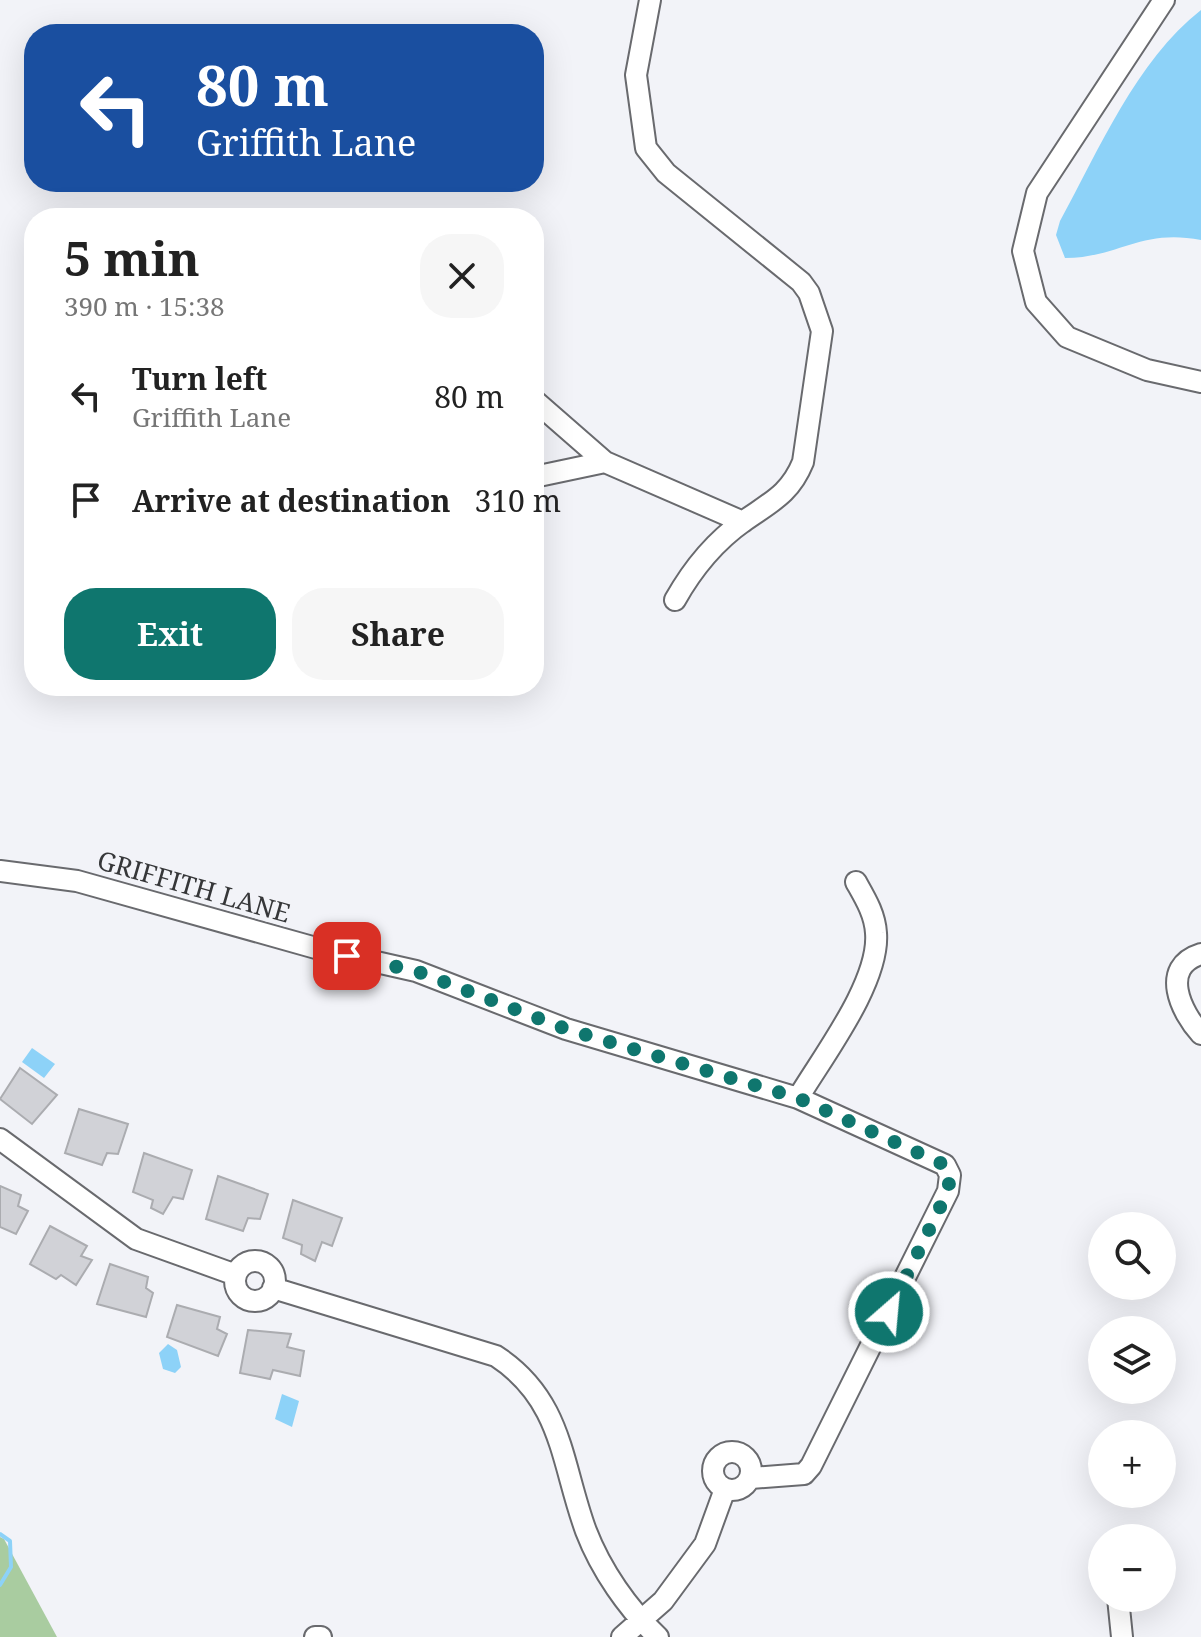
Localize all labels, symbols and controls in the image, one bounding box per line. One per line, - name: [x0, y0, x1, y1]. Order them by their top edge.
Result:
- text: 80 m: [196, 46, 329, 122]
- icon: left: [64, 56, 168, 160]
- text: Griffith Lane: [196, 118, 416, 167]
- text: 5 min: [64, 225, 200, 290]
- button: close: [420, 234, 504, 318]
- text: 390 m · 15:38: [64, 288, 225, 324]
- text: Turn left: [132, 358, 267, 399]
- icon: left: [64, 374, 108, 418]
- text: 80 m: [434, 376, 504, 417]
- text: Griffith Lane: [132, 399, 291, 435]
- icon: arrive: [64, 478, 108, 522]
- text: Arrive at destination: [132, 480, 451, 521]
- text: 310 m: [475, 480, 561, 521]
- button: Exit: [64, 588, 276, 680]
- button: Share: [292, 588, 504, 680]
- street label: GRIFFITH LANE: [93, 841, 295, 931]
- pin: [313, 922, 381, 990]
- icon: arrive: [325, 934, 369, 978]
- map controls: [1088, 1212, 1176, 1612]
- button: search: [1088, 1212, 1176, 1300]
- position arrow: [847, 1270, 931, 1354]
- button: layers: [1088, 1316, 1176, 1404]
- button: +: [1088, 1420, 1176, 1508]
- button: −: [1088, 1524, 1176, 1612]

